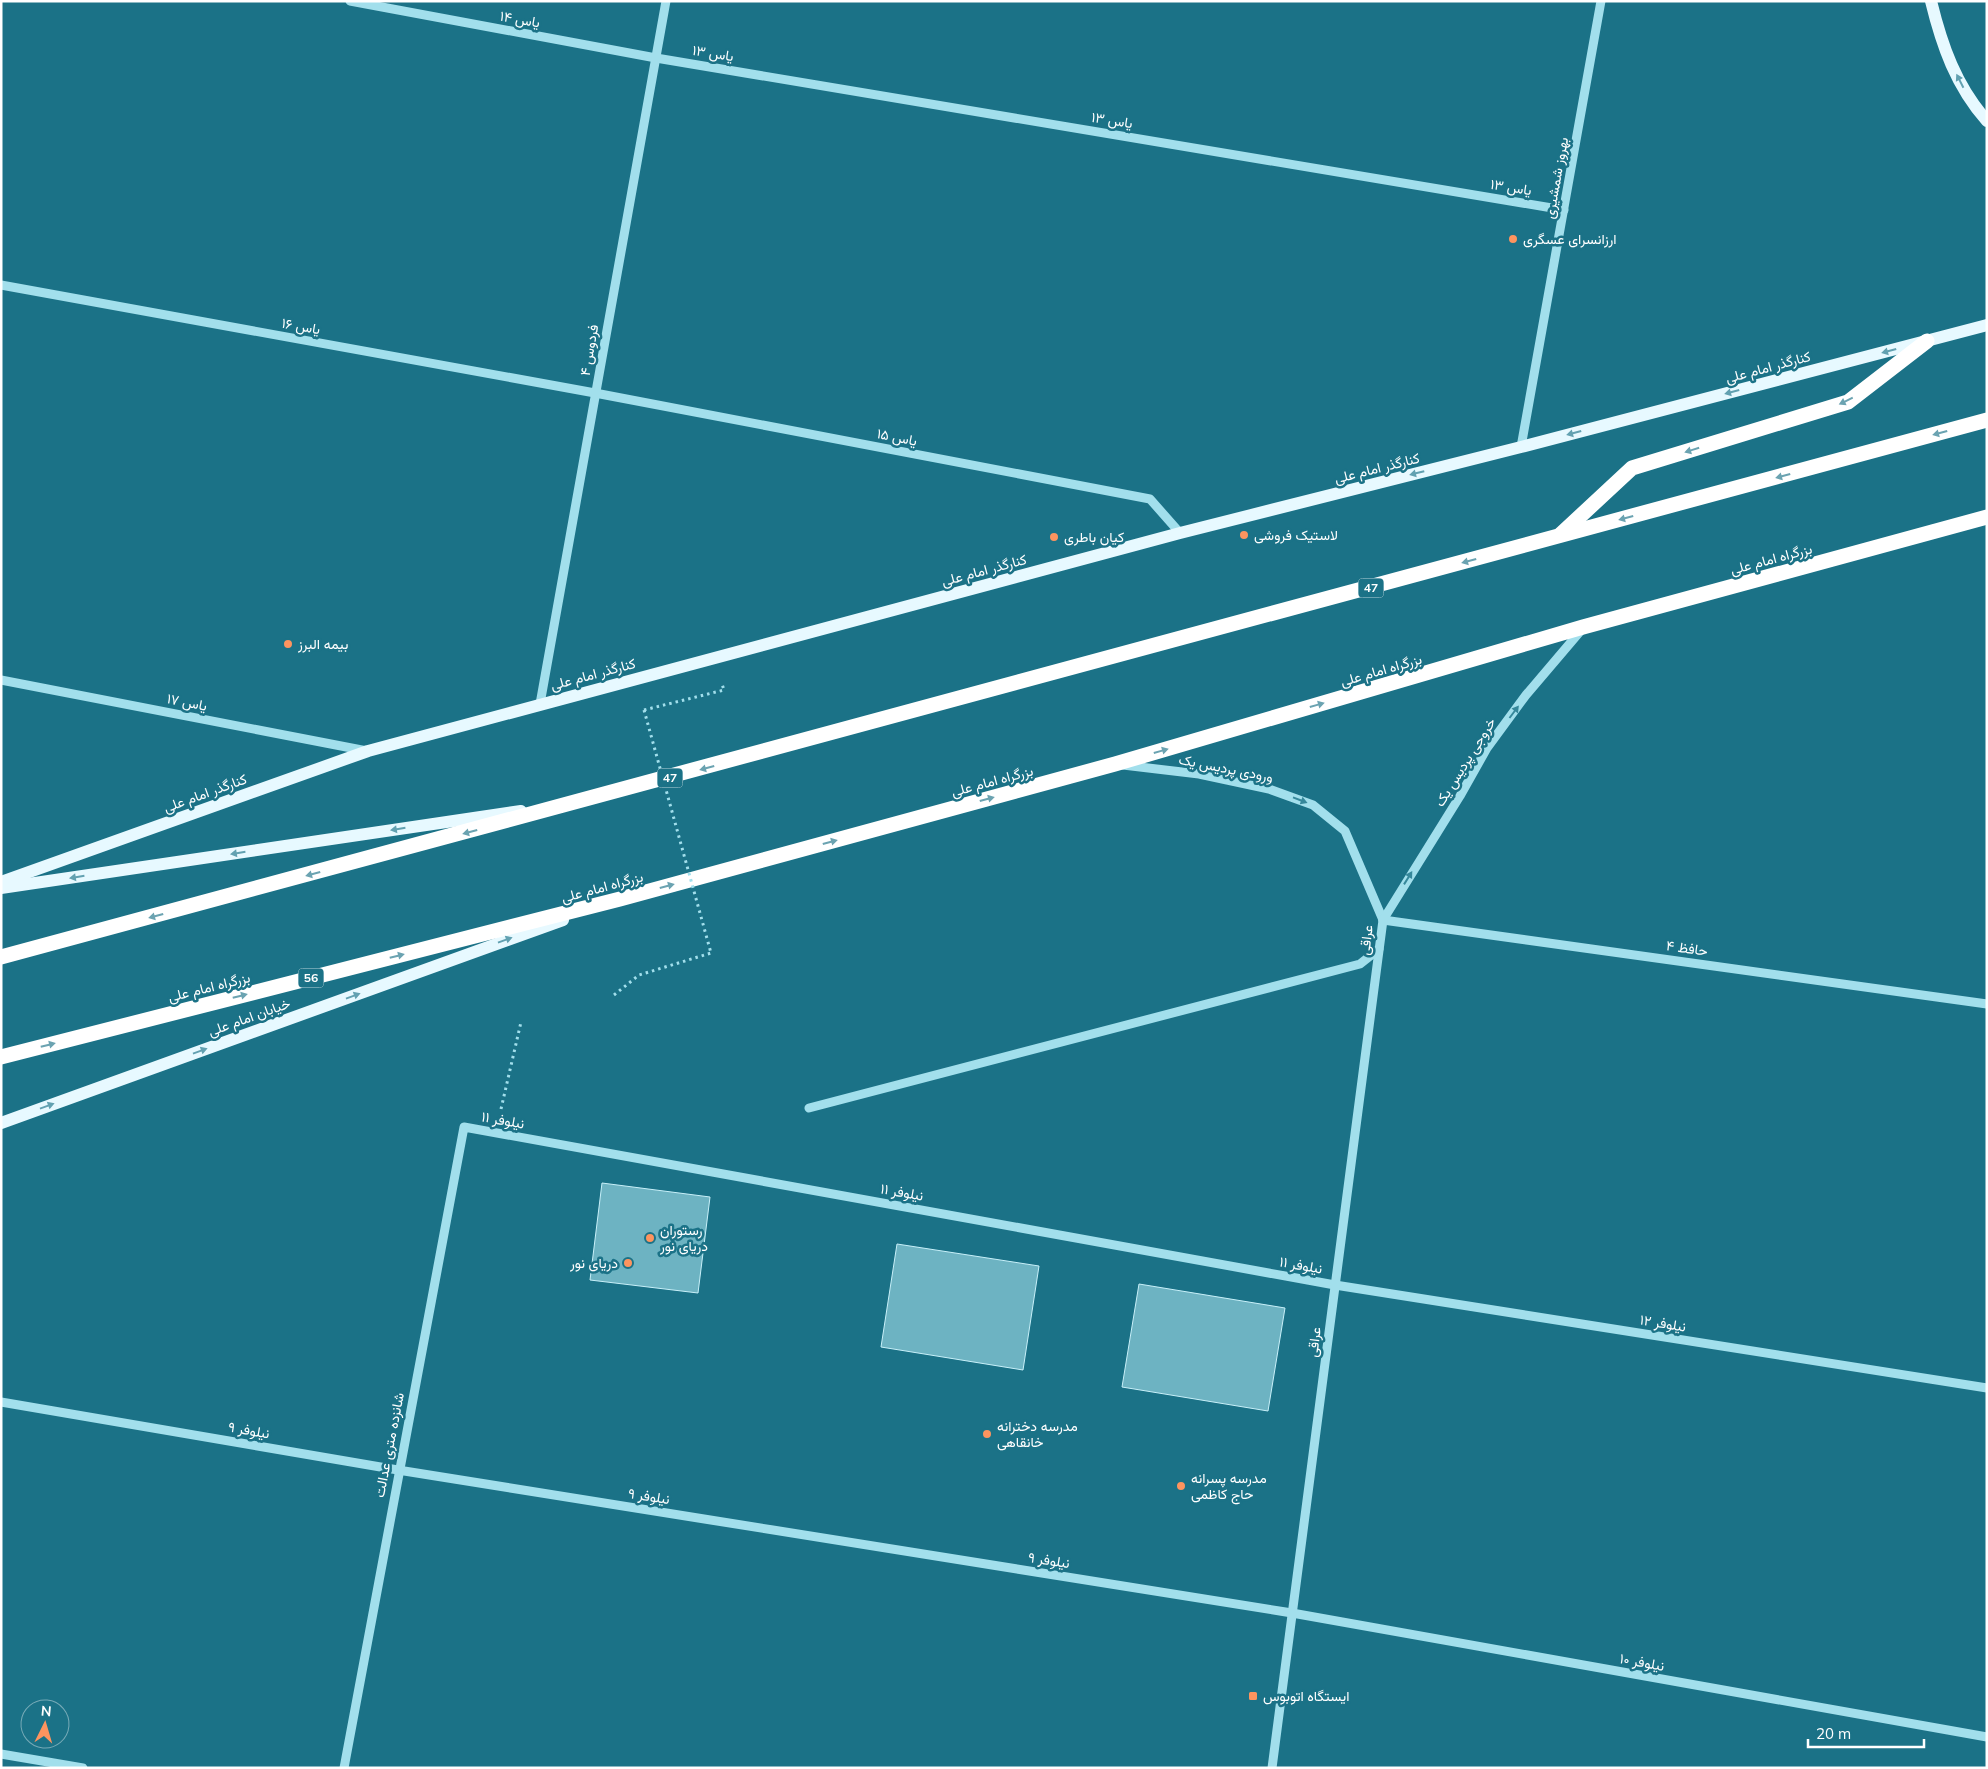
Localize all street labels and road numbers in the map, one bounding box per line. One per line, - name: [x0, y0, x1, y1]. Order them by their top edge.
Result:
- street label: یاس ۱۴: [499, 7, 541, 31]
- street label: یاس ۱۳: [691, 41, 735, 65]
- street label: یاس ۱۳: [1090, 108, 1134, 132]
- street label: بهروز شمشیری: [1540, 136, 1572, 220]
- street label: یاس ۱۳: [1489, 175, 1533, 199]
- street label: یاس ۱۶: [280, 314, 322, 338]
- street label: فردوس ۴: [576, 323, 602, 377]
- street label: کنارگذر امام علی: [1723, 347, 1813, 387]
- street label: یاس ۱۵: [875, 424, 919, 450]
- street label: کنارگذر امام علی: [1332, 449, 1422, 487]
- street label: بزرگراه امام علی: [1728, 539, 1814, 579]
- street label: کنارگذر امام علی: [939, 550, 1029, 590]
- road number: 47: [1358, 578, 1384, 598]
- street label: بزرگراه امام علی: [1338, 650, 1424, 690]
- street label: کنارگذر امام علی: [548, 654, 638, 694]
- street label: یاس ۱۷: [165, 689, 209, 715]
- street label: خروجی پردیس یک: [1430, 714, 1500, 810]
- street label: ورودی پردیس یک: [1177, 750, 1275, 787]
- street label: بزرگراه امام علی: [949, 761, 1035, 801]
- road number: 47: [658, 768, 682, 788]
- street label: کنارگذر امام علی: [161, 770, 249, 816]
- street label: بزرگراه امام علی: [559, 867, 645, 907]
- street label: عراقی: [1355, 924, 1377, 956]
- street label: حافظ ۴: [1665, 936, 1709, 960]
- street label: بزرگراه امام علی: [166, 968, 252, 1006]
- road number: 56: [298, 968, 324, 988]
- street label: خیابان امام علی: [205, 994, 293, 1040]
- street label: نیلوفر ۱۱: [480, 1107, 526, 1133]
- street label: نیلوفر ۱۱: [879, 1179, 925, 1205]
- street label: نیلوفر ۱۱: [1278, 1252, 1324, 1278]
- street label: نیلوفر ۱۲: [1639, 1310, 1687, 1336]
- street label: عراقی: [1303, 1326, 1325, 1358]
- street label: شانزده متری عدالت: [370, 1391, 408, 1499]
- street label: نیلوفر ۹: [227, 1417, 271, 1443]
- street label: نیلوفر ۹: [627, 1484, 671, 1508]
- street label: نیلوفر ۹: [1027, 1548, 1071, 1572]
- street label: نیلوفر ۱۰: [1618, 1649, 1666, 1675]

